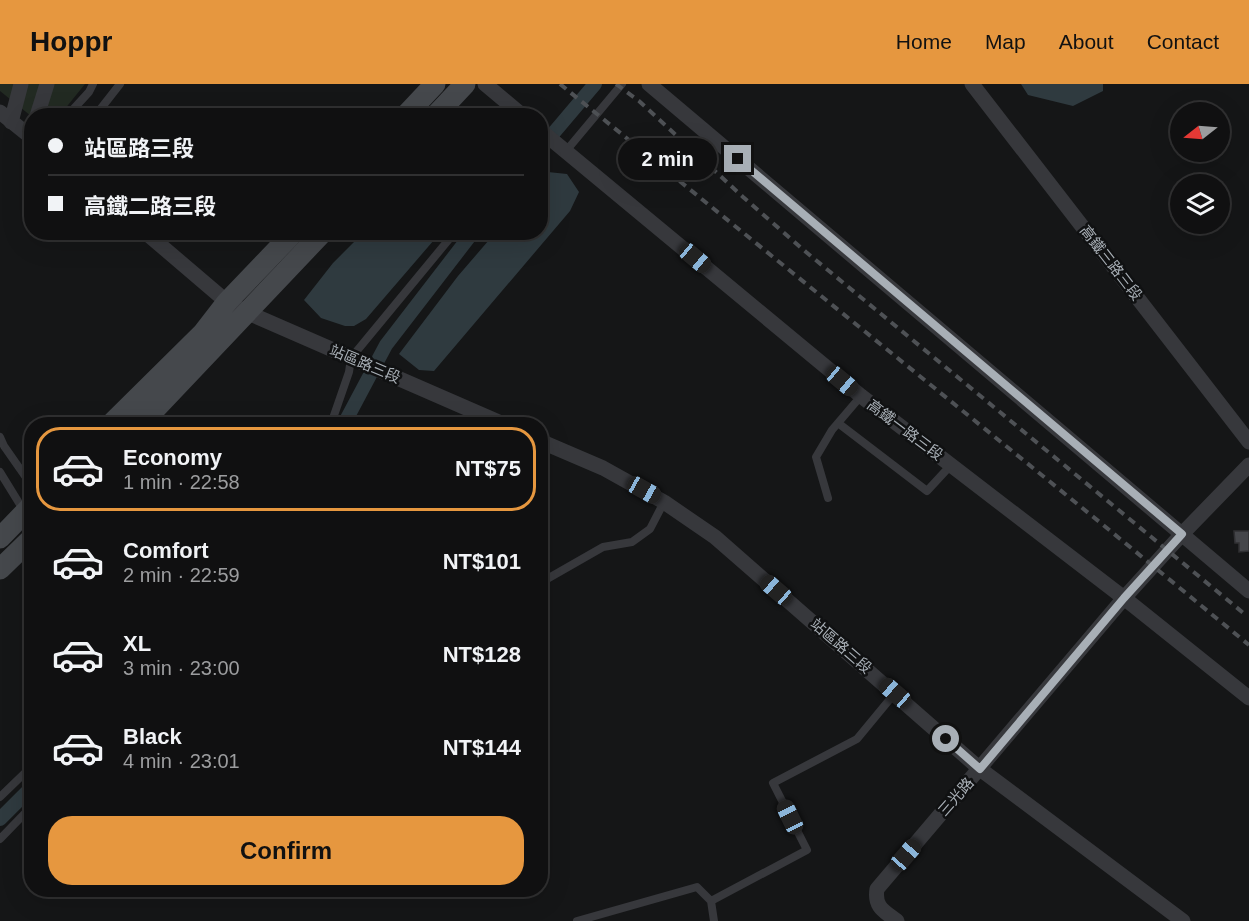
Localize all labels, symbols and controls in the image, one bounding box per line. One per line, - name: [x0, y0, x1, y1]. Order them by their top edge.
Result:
- text: Hoppr: [30, 26, 112, 57]
- text: Home: [896, 30, 952, 53]
- text: Map: [985, 30, 1026, 53]
- text: About: [1059, 30, 1114, 53]
- text: Contact: [1147, 30, 1219, 53]
- north arrow: [1170, 102, 1230, 162]
- map controls: [1170, 102, 1230, 234]
- text: 站區路三段: [84, 136, 194, 161]
- callout: 2 min: [618, 138, 717, 180]
- route end: [724, 145, 751, 172]
- text: 2 min: [641, 148, 694, 170]
- button: layers: [1170, 174, 1230, 234]
- text: 高鐵二路三段: [84, 194, 216, 219]
- street label: 高鐵三路三段: [1077, 222, 1146, 303]
- car: [675, 240, 715, 276]
- street label: 站區路三段: [327, 341, 403, 386]
- car: [822, 363, 862, 399]
- street label: 高鐵一路三段: [864, 396, 946, 463]
- icon: car: [51, 442, 105, 496]
- text: Economy: [123, 445, 222, 470]
- text: NT$75: [455, 456, 521, 481]
- text: 1 min · 22:58: [123, 471, 240, 493]
- car: [624, 473, 664, 507]
- icon: car: [51, 535, 105, 589]
- text: Comfort: [123, 538, 209, 563]
- text: NT$101: [443, 549, 521, 574]
- text: 2 min · 22:59: [123, 564, 240, 586]
- car: [757, 571, 795, 609]
- street label: 站區路三段: [807, 615, 875, 677]
- icon: car: [51, 628, 105, 682]
- text: XL: [123, 631, 151, 656]
- text: NT$128: [443, 642, 521, 667]
- text: 3 min · 23:00: [123, 657, 240, 679]
- car: [876, 674, 914, 712]
- icon: car: [51, 721, 105, 775]
- text: Black: [123, 724, 182, 749]
- route start: [932, 725, 959, 752]
- text: NT$144: [443, 735, 521, 760]
- text: 4 min · 23:01: [123, 750, 240, 772]
- street label: 三光路: [934, 774, 977, 819]
- car: [774, 797, 806, 837]
- button: Confirm: [48, 816, 524, 885]
- car: [887, 836, 925, 874]

